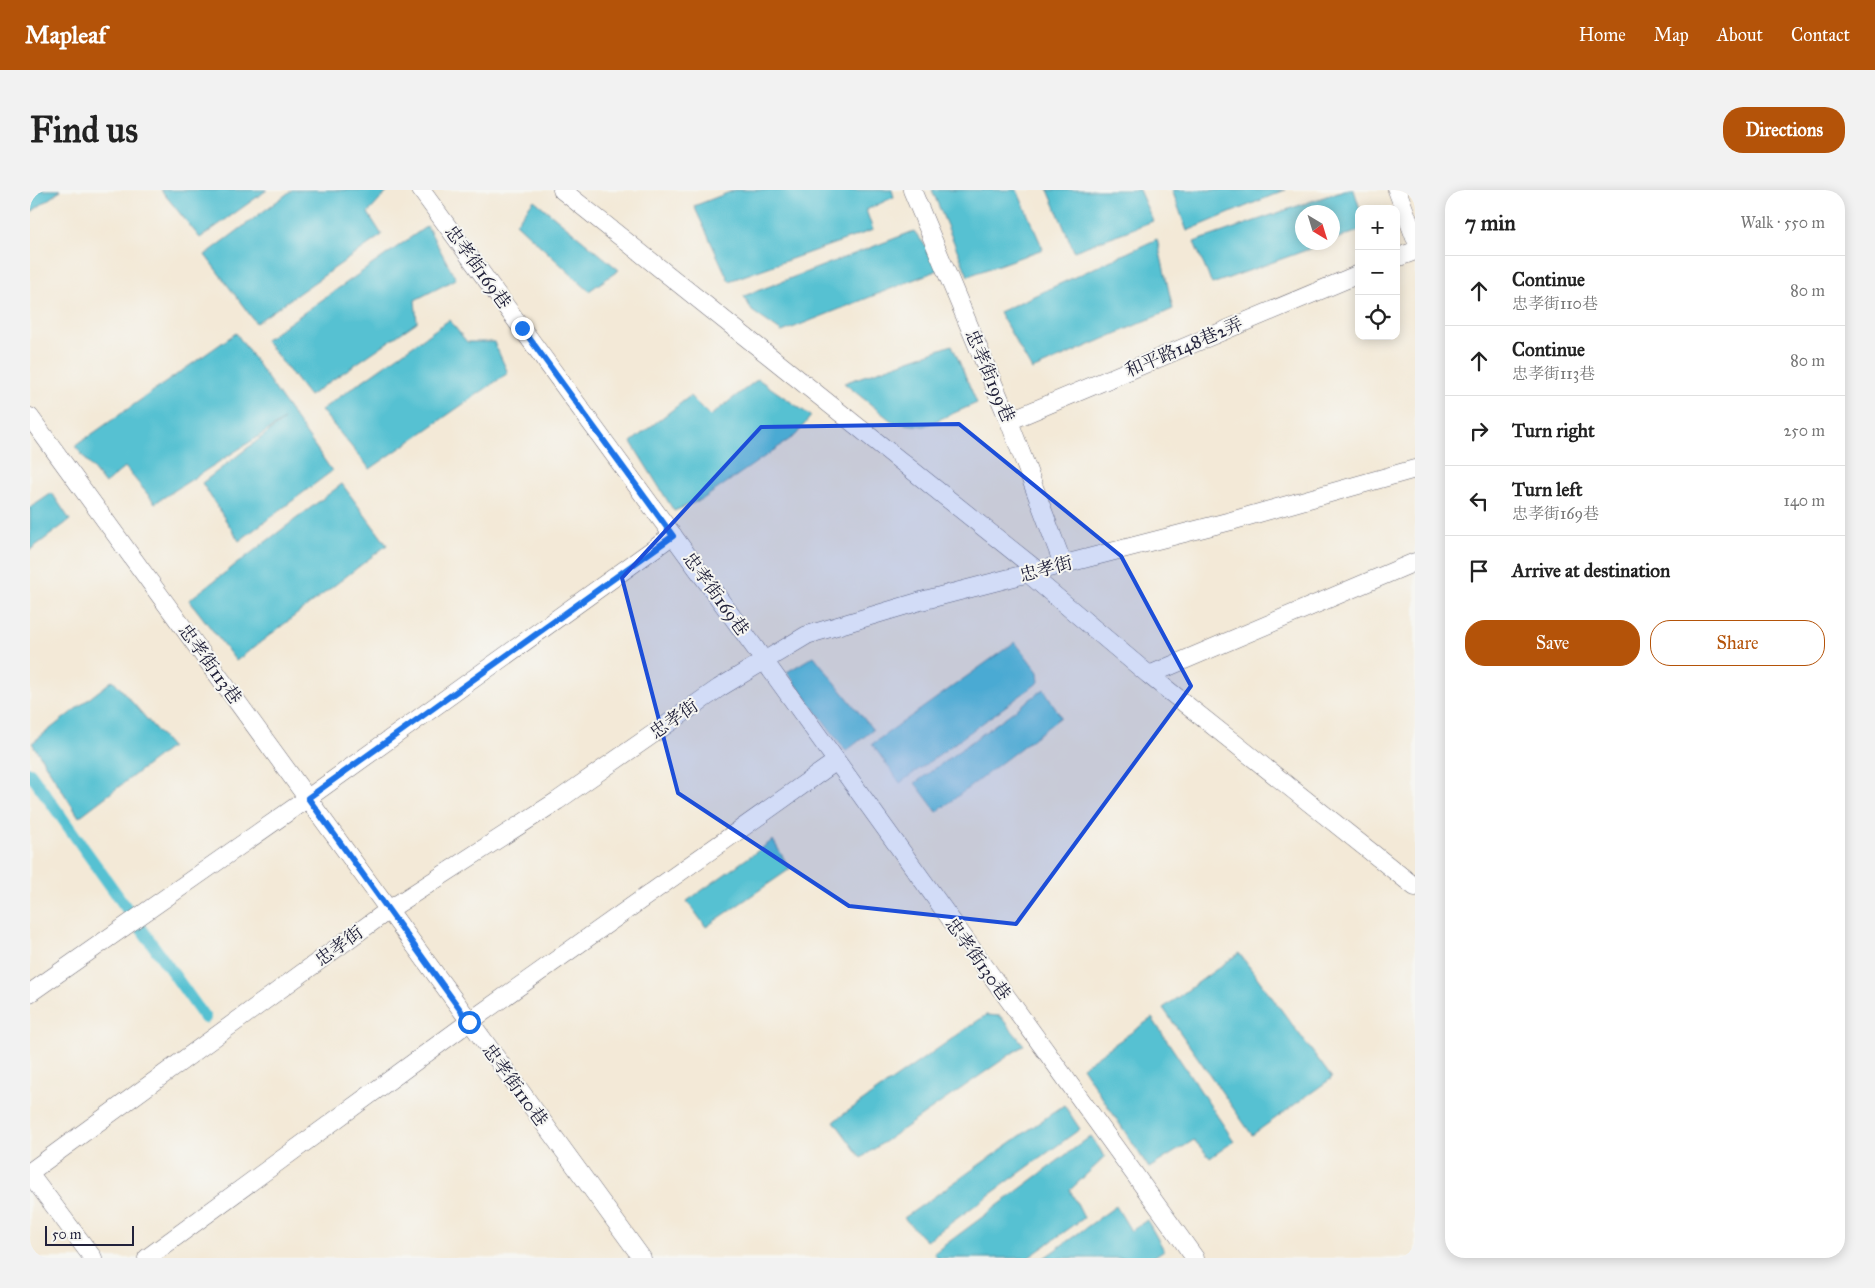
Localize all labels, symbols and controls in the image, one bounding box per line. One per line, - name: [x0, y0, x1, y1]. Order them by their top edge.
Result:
- text: Mapleaf: [25, 20, 106, 50]
- text: Home: [1579, 24, 1626, 46]
- text: Map: [1654, 24, 1689, 46]
- text: About: [1717, 24, 1763, 46]
- text: Contact: [1791, 24, 1850, 46]
- button: Directions: [1723, 107, 1845, 153]
- text: Find us: [30, 109, 138, 152]
- north arrow: [1295, 205, 1340, 250]
- map controls: [1355, 205, 1400, 340]
- button: +: [1355, 205, 1400, 250]
- text: 7 min: [1465, 210, 1516, 236]
- text: Walk · 550 m: [1741, 213, 1825, 232]
- street label: 忠孝街169巷: [440, 221, 516, 313]
- button: −: [1355, 250, 1400, 295]
- text: Continue: [1512, 268, 1585, 291]
- icon: ahead: [1465, 277, 1493, 305]
- text: 80 m: [1790, 281, 1825, 300]
- text: 忠孝街110巷: [1512, 294, 1598, 313]
- button: locate: [1355, 295, 1400, 340]
- street label: 和平路148巷2弄: [1122, 312, 1246, 382]
- route end: [511, 317, 534, 340]
- street label: 忠孝街199巷: [961, 326, 1019, 426]
- text: Continue: [1512, 338, 1585, 361]
- icon: ahead: [1465, 347, 1493, 375]
- text: 80 m: [1790, 351, 1825, 370]
- text: 忠孝街113巷: [1512, 364, 1595, 383]
- icon: right: [1465, 417, 1493, 445]
- text: Turn right: [1512, 419, 1595, 442]
- text: 250 m: [1784, 421, 1825, 440]
- text: Turn left: [1512, 478, 1582, 501]
- icon: left: [1465, 487, 1493, 515]
- text: 140 m: [1784, 491, 1825, 510]
- text: 忠孝街169巷: [1512, 504, 1599, 523]
- street label: 忠孝街169巷: [678, 548, 754, 640]
- street label: 忠孝街: [1017, 551, 1075, 587]
- icon: arrive: [1465, 557, 1493, 585]
- text: Arrive at destination: [1512, 559, 1670, 582]
- street label: 忠孝街113巷: [174, 620, 246, 708]
- button: Save: [1465, 620, 1640, 666]
- button: Share: [1650, 620, 1825, 666]
- street label: 忠孝街: [646, 695, 702, 743]
- street label: 忠孝街130巷: [941, 913, 1015, 1005]
- street label: 忠孝街: [311, 921, 367, 971]
- route start: [458, 1011, 481, 1034]
- street label: 忠孝街110巷: [478, 1039, 552, 1131]
- scale bar: [45, 1223, 134, 1246]
- text: 50 m: [52, 1226, 81, 1243]

